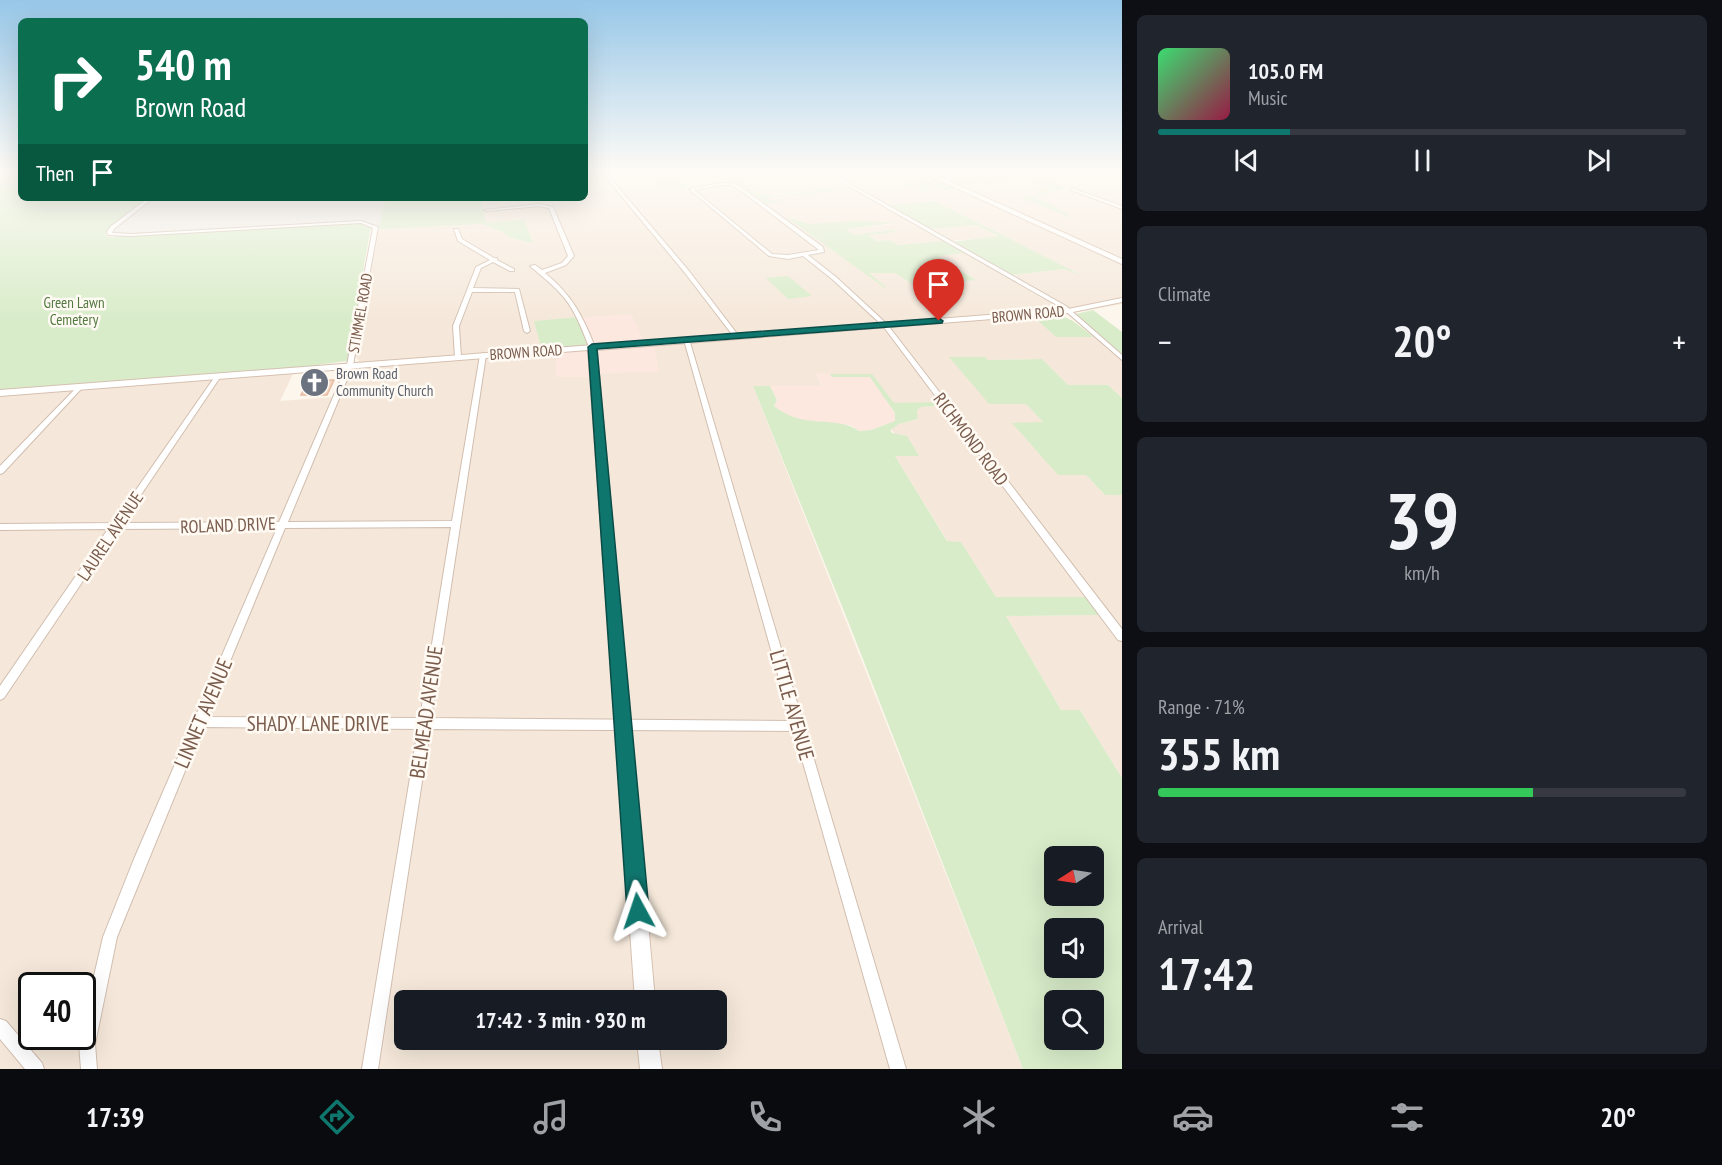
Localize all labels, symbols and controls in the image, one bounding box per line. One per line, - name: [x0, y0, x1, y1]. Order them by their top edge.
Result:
- text: 540 m: [135, 37, 232, 92]
- icon: right: [36, 42, 114, 120]
- text: 105.0 FM: [1248, 57, 1323, 85]
- text: Music: [1248, 85, 1288, 111]
- text: Brown Road: [135, 90, 246, 124]
- icon: previous: [1230, 144, 1263, 177]
- icon: pause: [1406, 144, 1439, 177]
- icon: next: [1582, 144, 1615, 177]
- icon: arrive: [86, 156, 119, 189]
- text: Then: [36, 159, 74, 187]
- pin: [913, 259, 964, 321]
- icon: arrive: [922, 268, 955, 301]
- street label: STIMMEL ROAD: [344, 271, 376, 354]
- text: Climate: [1158, 281, 1211, 307]
- park label: Green Lawn Cemetery: [44, 293, 104, 329]
- street label: BROWN ROAD: [991, 301, 1065, 327]
- text: 20°: [1392, 311, 1452, 369]
- text: −: [1158, 320, 1172, 363]
- text: +: [1672, 320, 1686, 363]
- street label: BROWN ROAD: [489, 340, 563, 364]
- place label: Brown Road Community Church: [336, 364, 433, 400]
- church icon: Brown Road Community Church: [299, 366, 331, 398]
- street label: RICHMOND ROAD: [929, 388, 1013, 490]
- text: 39: [1385, 470, 1459, 571]
- street label: LAUREL AVENUE: [72, 487, 148, 585]
- street label: ROLAND DRIVE: [180, 512, 276, 538]
- text: km/h: [1404, 560, 1440, 586]
- street label: BELMEAD AVENUE: [403, 644, 449, 780]
- street label: LITTLE AVENUE: [763, 647, 821, 763]
- street label: LINNET AVENUE: [168, 654, 238, 772]
- text: Range · 71%: [1158, 694, 1245, 720]
- street label: SHADY LANE DRIVE: [247, 710, 389, 737]
- text: 355 km: [1158, 724, 1280, 782]
- north arrow: [1044, 846, 1104, 906]
- map controls: [1044, 846, 1104, 1050]
- position arrow: [606, 879, 670, 943]
- text: Arrival: [1158, 914, 1203, 940]
- button: sound: [1044, 918, 1104, 978]
- text: 17:42: [1158, 944, 1255, 1002]
- speed limit sign: 40: [18, 972, 96, 1050]
- button: search: [1044, 990, 1104, 1050]
- text: 17:42 · 3 min · 930 m: [475, 1006, 646, 1034]
- icon: directions: [316, 1096, 358, 1138]
- icon: music: [530, 1096, 572, 1138]
- icon: phone: [744, 1096, 786, 1138]
- icon: climate: [958, 1096, 1000, 1138]
- icon: car: [1172, 1096, 1214, 1138]
- icon: filters: [1386, 1096, 1428, 1138]
- text: 17:39: [86, 1100, 144, 1134]
- text: 20°: [1600, 1100, 1636, 1134]

